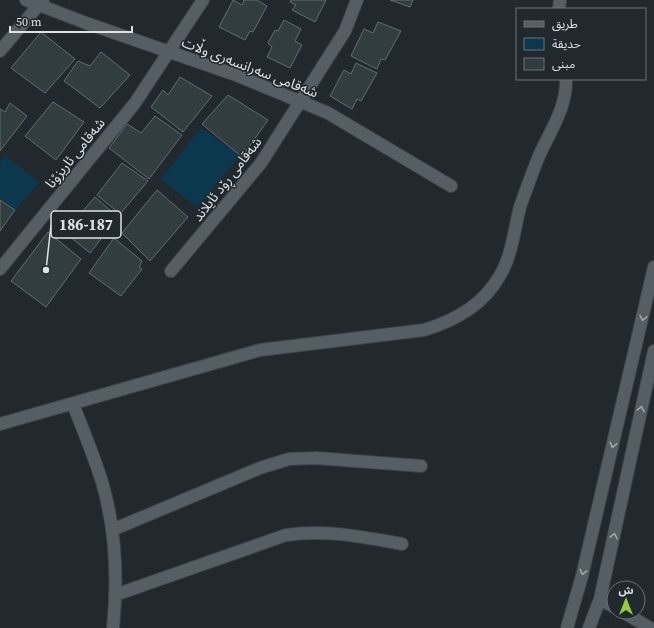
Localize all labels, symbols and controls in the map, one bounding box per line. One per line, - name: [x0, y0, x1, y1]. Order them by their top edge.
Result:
- scale bar: [10, 8, 132, 34]
- legend: [516, 8, 646, 80]
- text: 50 m: [16, 14, 42, 30]
- text: طريق: [552, 16, 578, 32]
- street label: شەقامی سەرانسەری وڵات: [179, 32, 321, 102]
- text: حديقة: [552, 36, 581, 52]
- text: مبنى: [552, 56, 575, 72]
- street label: شەقامی ئاریزۆنا: [40, 114, 110, 192]
- street label: شەقامی ڕۆد ئایلاند: [188, 133, 268, 227]
- callout: 186-187: [51, 211, 121, 238]
- text: 186-187: [59, 214, 113, 235]
- one-way arrow: [639, 315, 647, 322]
- one-way arrow: [637, 406, 645, 412]
- one-way arrow: [609, 441, 618, 448]
- one-way arrow: [609, 533, 617, 540]
- one-way arrow: [580, 568, 588, 575]
- north arrow: [606, 580, 646, 620]
- text: ش: [618, 583, 634, 598]

